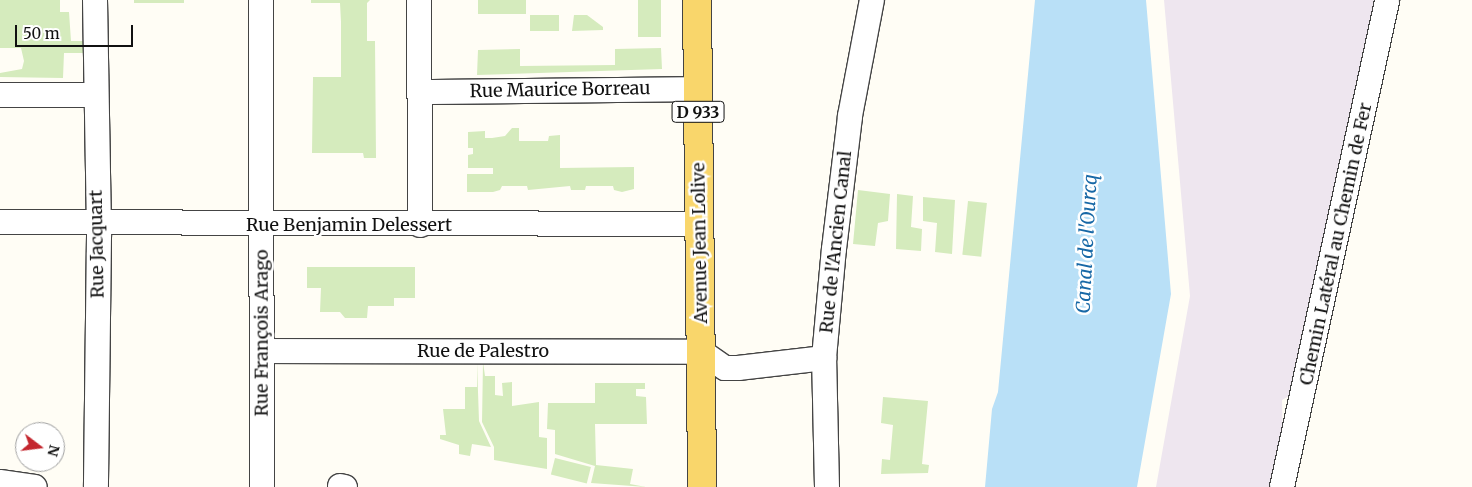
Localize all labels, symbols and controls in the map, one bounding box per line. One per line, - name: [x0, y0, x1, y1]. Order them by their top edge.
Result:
- scale bar: [18, 15, 135, 47]
- text: 50 m: [23, 24, 60, 43]
- street label: Rue Maurice Borreau: [469, 78, 651, 102]
- road number: D 933: [670, 98, 726, 125]
- street label: Chemin Latéral au Chemin de Fer: [1295, 101, 1377, 387]
- street label: Rue de l'Ancien Canal: [816, 150, 856, 334]
- street label: Avenue Jean Lolive: [688, 162, 712, 324]
- water label: Canal de l'Ourcq: [1072, 174, 1102, 314]
- street label: Rue Jacquart: [85, 190, 109, 298]
- street label: Rue Benjamin Delessert: [246, 214, 452, 236]
- street label: Rue François Arago: [251, 250, 273, 416]
- street label: Rue de Palestro: [417, 340, 549, 362]
- north arrow: [15, 422, 65, 472]
- text: N: [43, 443, 64, 458]

